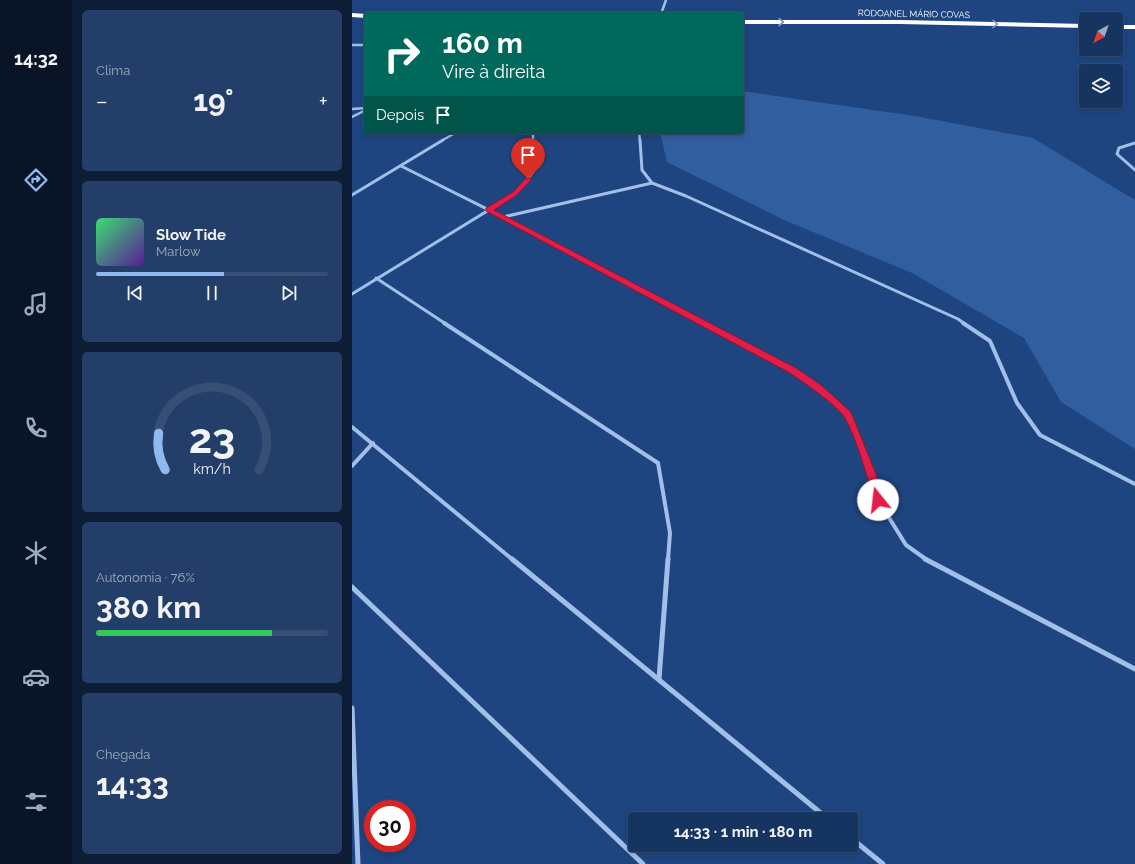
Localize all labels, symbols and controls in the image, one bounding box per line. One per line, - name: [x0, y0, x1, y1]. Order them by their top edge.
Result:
- street label: RODOANEL MÁRIO COVAS: [858, 7, 971, 20]
- north arrow: [1079, 12, 1123, 56]
- map controls: [1079, 12, 1123, 108]
- one-way arrow: [778, 18, 784, 26]
- one-way arrow: [992, 20, 998, 28]
- text: 160 m: [442, 27, 523, 60]
- icon: right: [376, 28, 428, 80]
- text: 14:32: [14, 48, 58, 69]
- text: Vire à direita: [442, 61, 545, 82]
- text: Clima: [96, 63, 130, 78]
- button: layers: [1079, 64, 1123, 108]
- text: 19°: [193, 83, 233, 118]
- text: −: [96, 88, 108, 114]
- text: +: [319, 88, 328, 114]
- icon: arrive: [432, 104, 454, 126]
- text: Depois: [376, 106, 424, 124]
- pin: [511, 138, 545, 179]
- icon: arrive: [517, 144, 539, 166]
- icon: directions: [22, 166, 50, 194]
- text: Slow Tide: [156, 226, 226, 244]
- text: Marlow: [156, 244, 201, 259]
- icon: previous: [124, 282, 146, 304]
- icon: pause: [201, 282, 223, 304]
- icon: next: [278, 282, 300, 304]
- icon: music: [22, 290, 50, 318]
- icon: phone: [22, 414, 50, 442]
- text: 23: [189, 414, 235, 463]
- text: km/h: [193, 461, 231, 477]
- position arrow: [857, 479, 899, 521]
- icon: climate: [22, 539, 50, 567]
- text: Autonomia · 76%: [96, 570, 195, 585]
- text: 380 km: [96, 590, 201, 625]
- icon: car: [22, 663, 50, 691]
- text: Chegada: [96, 747, 150, 762]
- text: 14:33: [96, 767, 169, 802]
- icon: filters: [22, 788, 50, 816]
- speed limit sign: 30: [364, 800, 416, 852]
- text: 14:33 · 1 min · 180 m: [674, 823, 812, 841]

